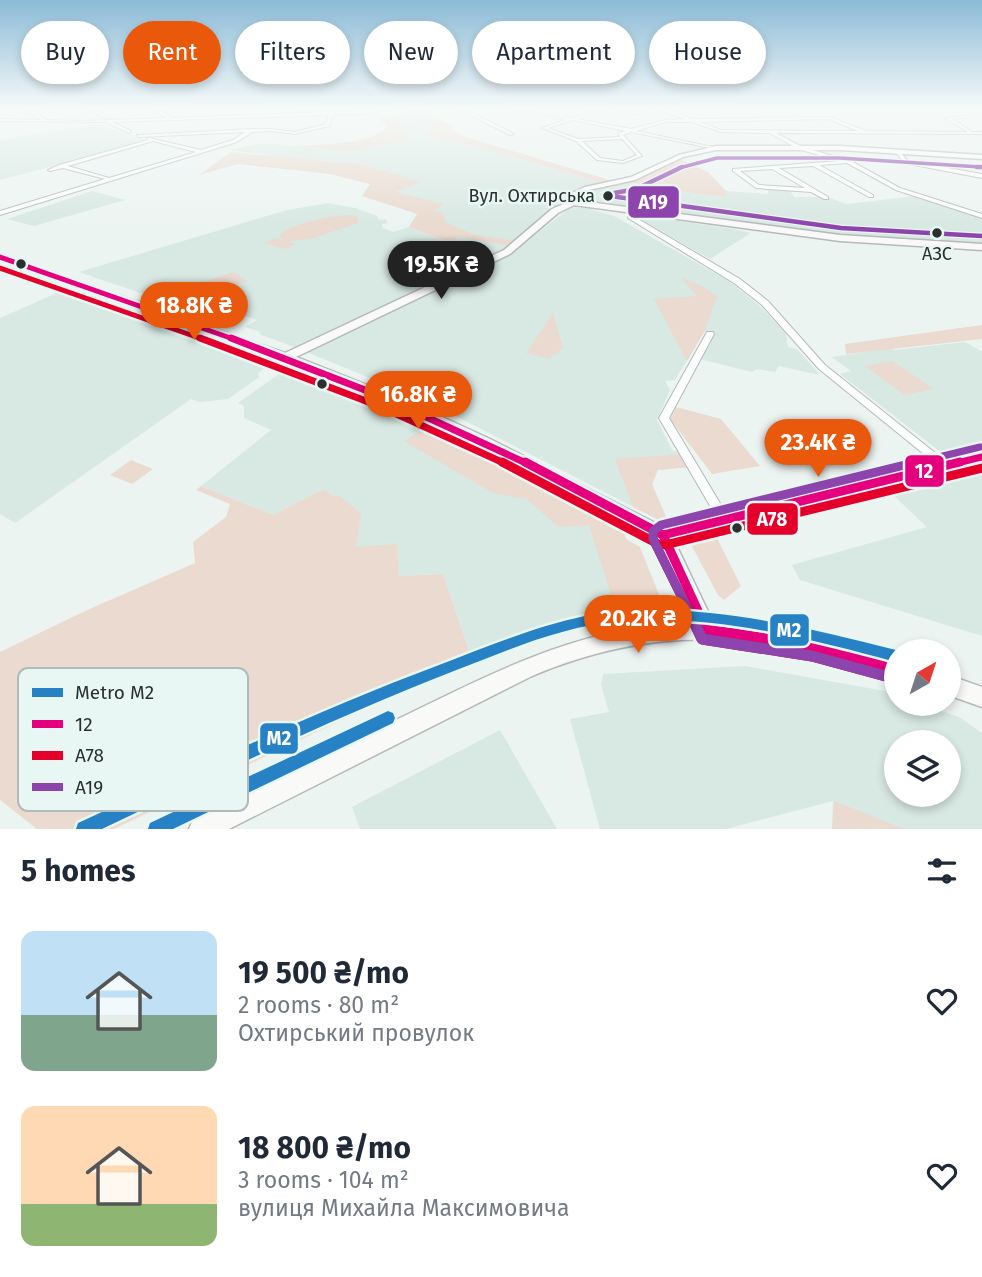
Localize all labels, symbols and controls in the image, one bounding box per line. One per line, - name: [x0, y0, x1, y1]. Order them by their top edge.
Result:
- chip: Buy: [21, 21, 109, 84]
- chip: Rent: [123, 21, 221, 84]
- chip: Filters: [235, 21, 350, 84]
- chip: New: [364, 21, 458, 84]
- chip: Apartment: [472, 21, 635, 84]
- chip: House: [649, 21, 766, 84]
- place label: Вул. Охтирська: [469, 185, 595, 207]
- line badge: А19: [627, 185, 680, 219]
- marker: Вул. Охтирська: [601, 189, 615, 203]
- text: А19: [637, 191, 668, 214]
- marker: АЗС: [930, 226, 944, 240]
- pin: 19.5K ₴: [376, 242, 506, 301]
- place label: АЗС: [922, 243, 952, 265]
- text: 19.5K ₴: [404, 250, 478, 278]
- unlabelled marker: [14, 257, 28, 271]
- pin: 18.8K ₴: [129, 282, 259, 342]
- text: 18.8K ₴: [156, 291, 232, 319]
- pin: 16.8K ₴: [353, 372, 483, 431]
- unlabelled marker: [315, 377, 329, 391]
- text: 16.8K ₴: [380, 380, 456, 408]
- pin: 23.4K ₴: [753, 420, 883, 479]
- text: 23.4K ₴: [781, 428, 855, 456]
- line badge: 12: [904, 454, 945, 488]
- text: 12: [915, 460, 933, 483]
- line badge: А78: [746, 502, 799, 536]
- text: А78: [756, 508, 787, 531]
- unlabelled marker: [730, 521, 744, 535]
- pin: 20.2K ₴: [573, 596, 703, 655]
- text: 20.2K ₴: [600, 604, 676, 632]
- line badge: M2: [769, 613, 810, 647]
- text: M2: [777, 619, 802, 642]
- north arrow: [884, 639, 961, 716]
- map controls: [884, 639, 961, 807]
- legend: [18, 668, 248, 811]
- text: Metro M2: [75, 681, 154, 704]
- text: 12: [75, 713, 93, 736]
- line badge: M2: [259, 722, 299, 755]
- text: M2: [267, 727, 292, 750]
- button: layers: [884, 730, 961, 807]
- text: А78: [75, 744, 104, 767]
- text: А19: [75, 776, 103, 799]
- icon: filters: [923, 852, 961, 890]
- text: 5 homes: [21, 853, 135, 889]
- text: 19 500 ₴/mo: [238, 955, 409, 991]
- icon: home: [77, 959, 161, 1043]
- icon: heart: [923, 982, 961, 1020]
- text: 2 rooms · 80 m²: [238, 991, 399, 1019]
- text: Охтирський провулок: [238, 1019, 474, 1047]
- text: 18 800 ₴/mo: [238, 1130, 411, 1166]
- icon: home: [77, 1134, 161, 1218]
- icon: heart: [923, 1157, 961, 1195]
- text: 3 rooms · 104 m²: [238, 1166, 409, 1194]
- text: вулиця Михайла Максимовича: [238, 1194, 569, 1222]

